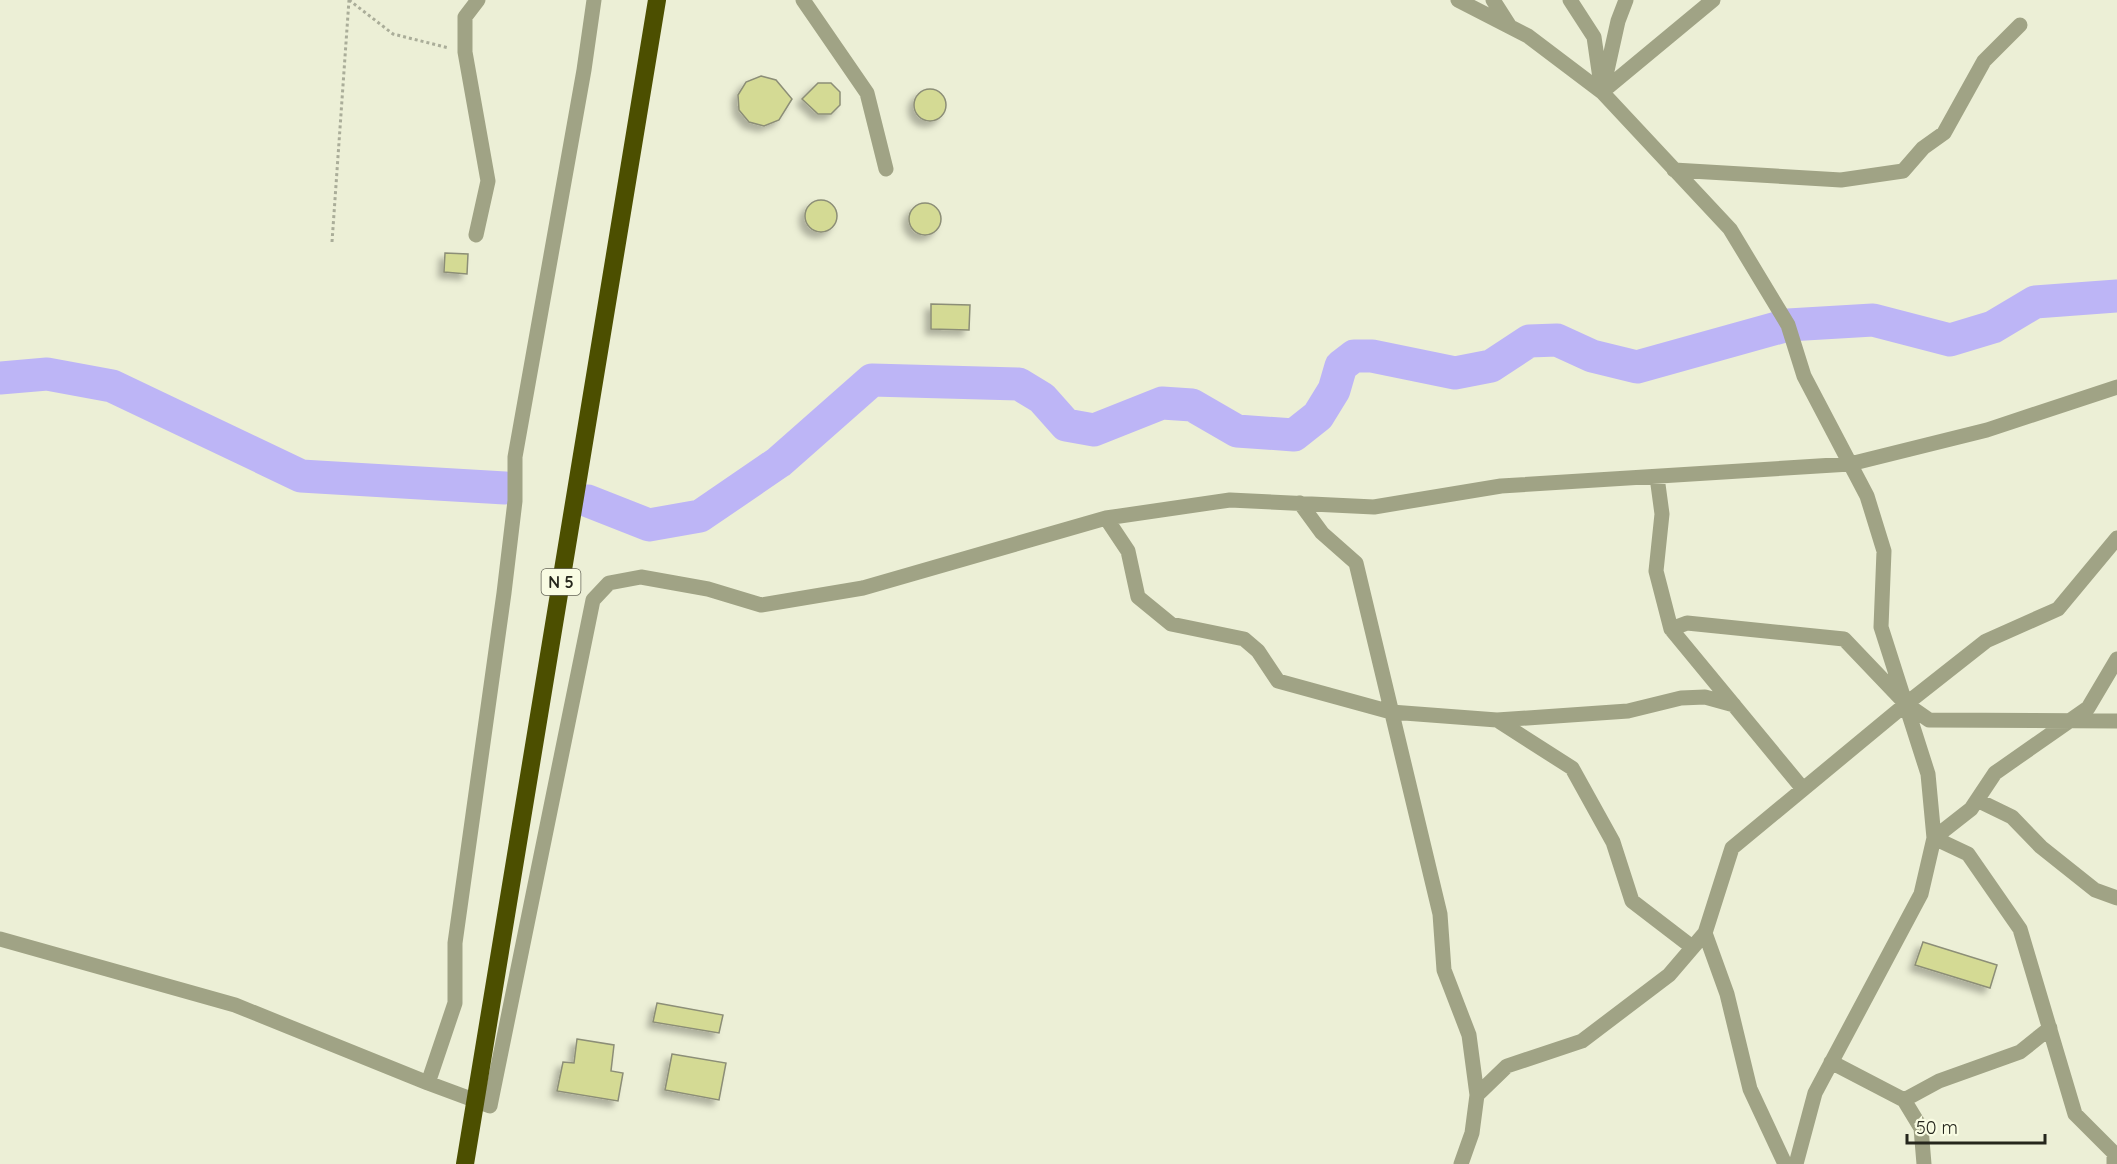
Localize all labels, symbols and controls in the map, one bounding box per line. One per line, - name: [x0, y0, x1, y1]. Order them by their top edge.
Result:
- road number: N 5: [542, 569, 580, 595]
- scale bar: [1907, 1107, 2045, 1145]
- text: 50 m: [1916, 1116, 1958, 1139]

